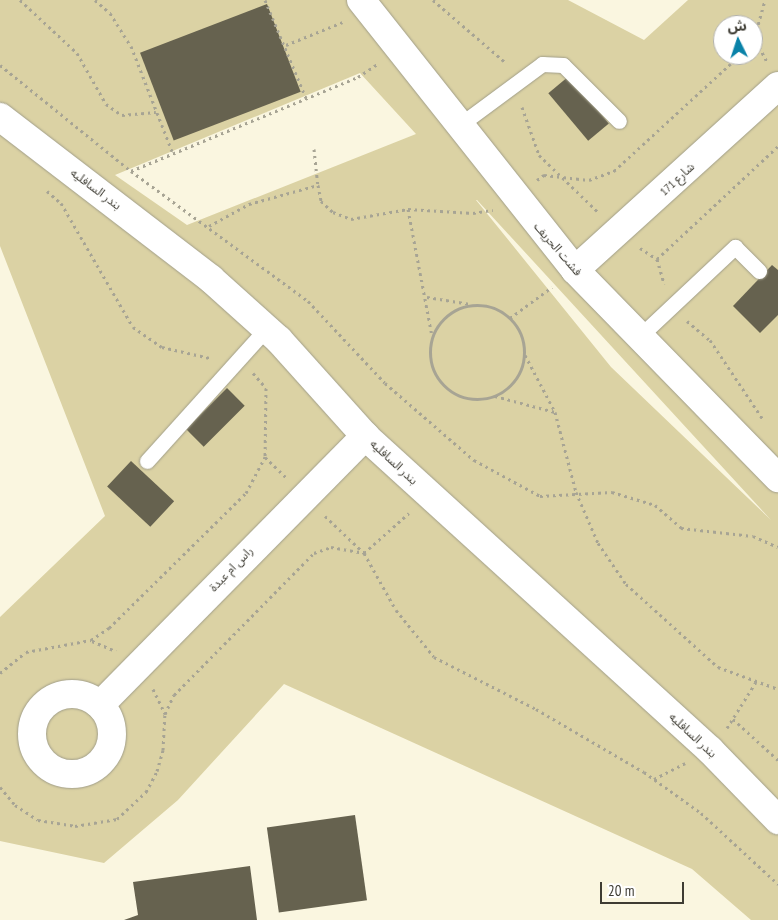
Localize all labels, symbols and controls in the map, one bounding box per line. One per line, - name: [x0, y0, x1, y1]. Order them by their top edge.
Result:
- north arrow: [713, 15, 763, 65]
- text: ش: [727, 16, 747, 36]
- street label: شارع 171: [657, 159, 697, 199]
- street label: بندر السافليه: [68, 165, 124, 213]
- street label: فشت الحريف: [531, 219, 585, 279]
- street label: بندر السافليه: [367, 436, 421, 488]
- street label: راس ام عبدة: [206, 544, 256, 594]
- street label: بندر السافليه: [666, 709, 720, 761]
- scale bar: [603, 872, 687, 904]
- text: 20 m: [608, 881, 634, 900]

